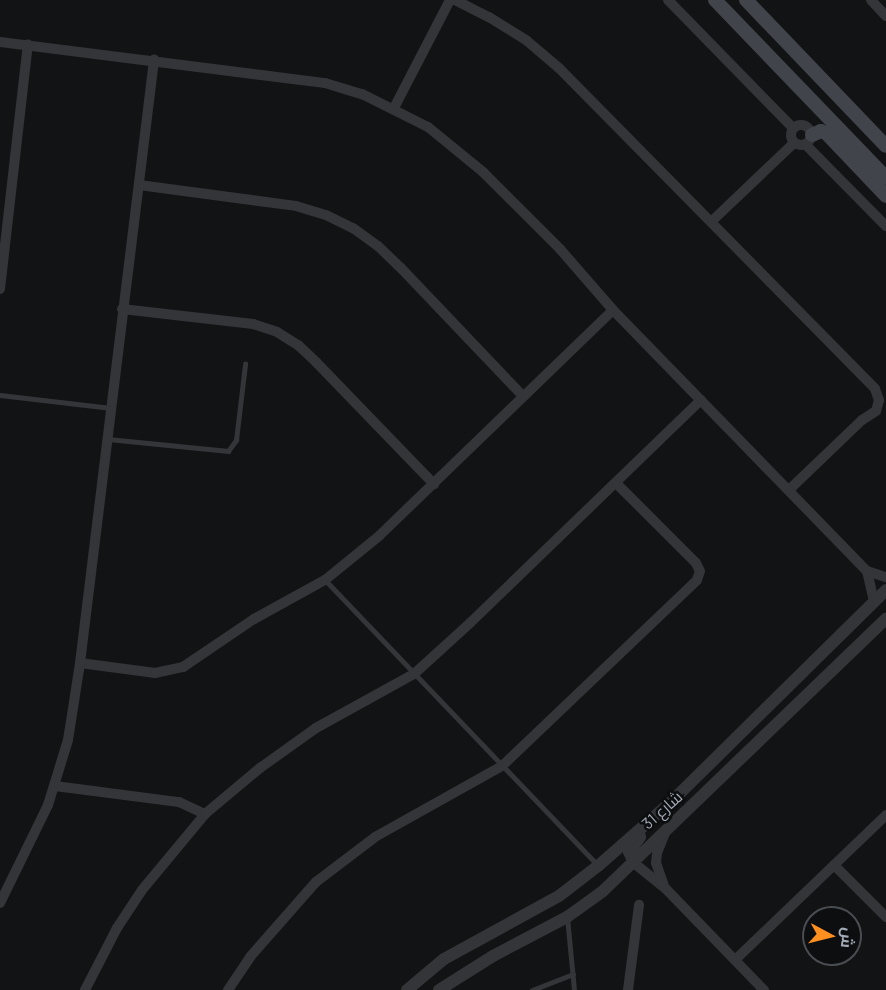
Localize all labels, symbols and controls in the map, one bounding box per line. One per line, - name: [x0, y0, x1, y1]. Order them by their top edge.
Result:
- street label: شارع 31: [638, 787, 686, 833]
- north arrow: [802, 906, 862, 966]
- text: ش: [838, 927, 859, 949]

